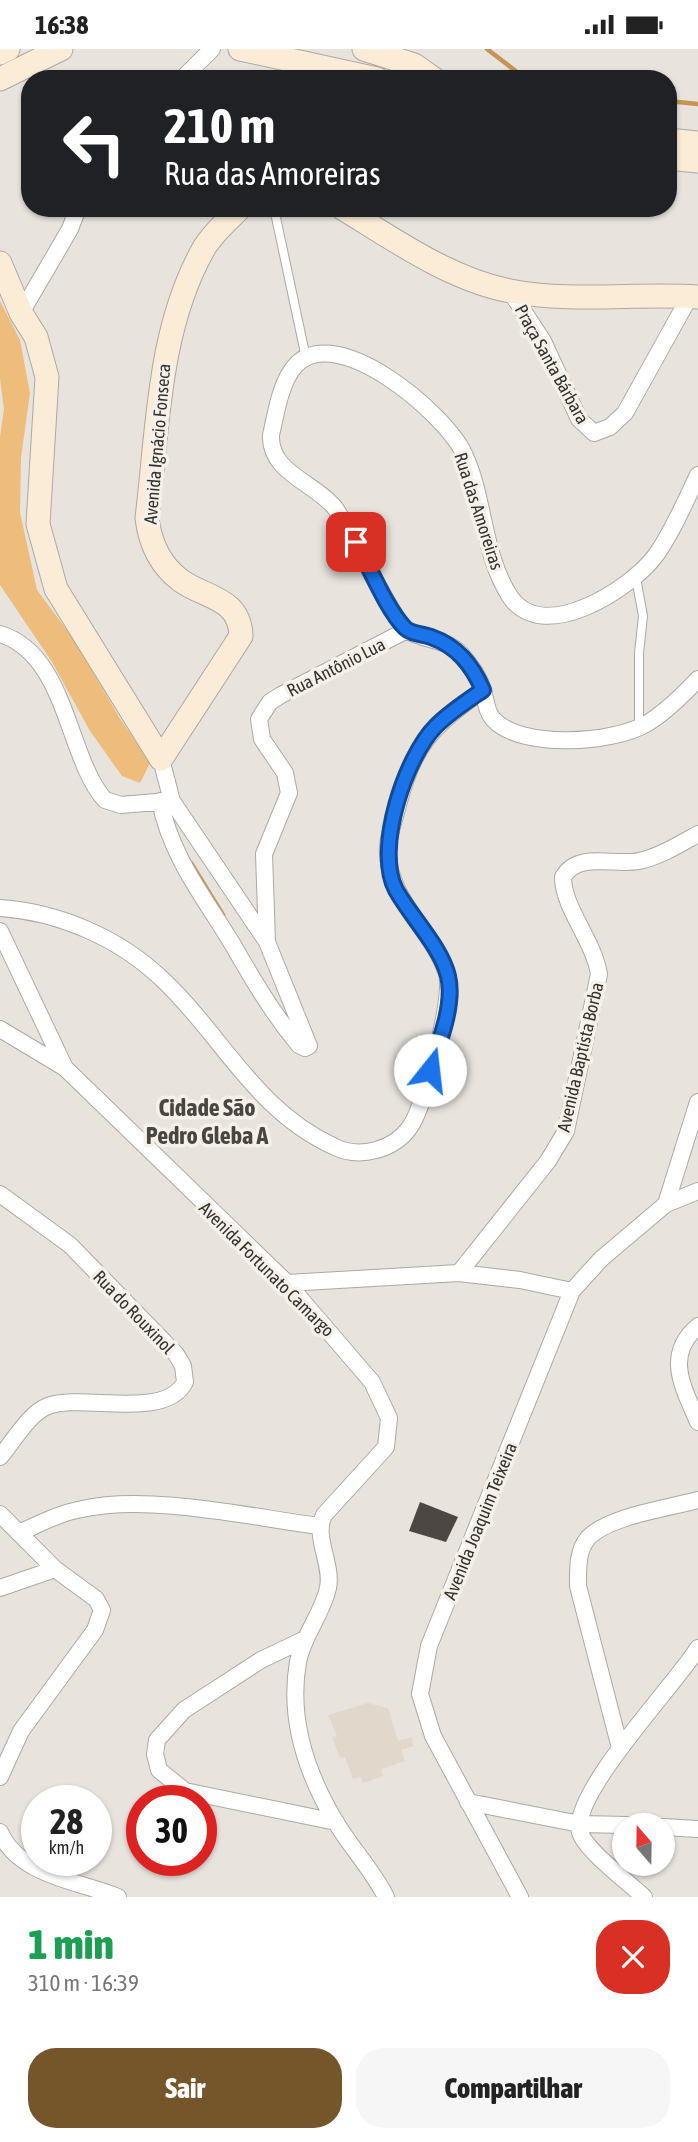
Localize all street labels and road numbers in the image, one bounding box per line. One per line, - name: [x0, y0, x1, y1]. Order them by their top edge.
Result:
- street label: Praça Santa Bárbara: [511, 301, 593, 427]
- street label: Avenida Ignácio Fonseca: [140, 363, 174, 525]
- street label: Rua das Amoreiras: [450, 450, 508, 572]
- street label: Rua Antônio Lua: [283, 633, 389, 701]
- street label: Avenida Baptista Borba: [553, 980, 607, 1134]
- street label: Avenida Fortunato Camargo: [195, 1197, 339, 1341]
- street label: Rua do Rouxinol: [89, 1266, 179, 1358]
- street label: Avenida Joaquim Teixeira: [439, 1439, 521, 1603]

